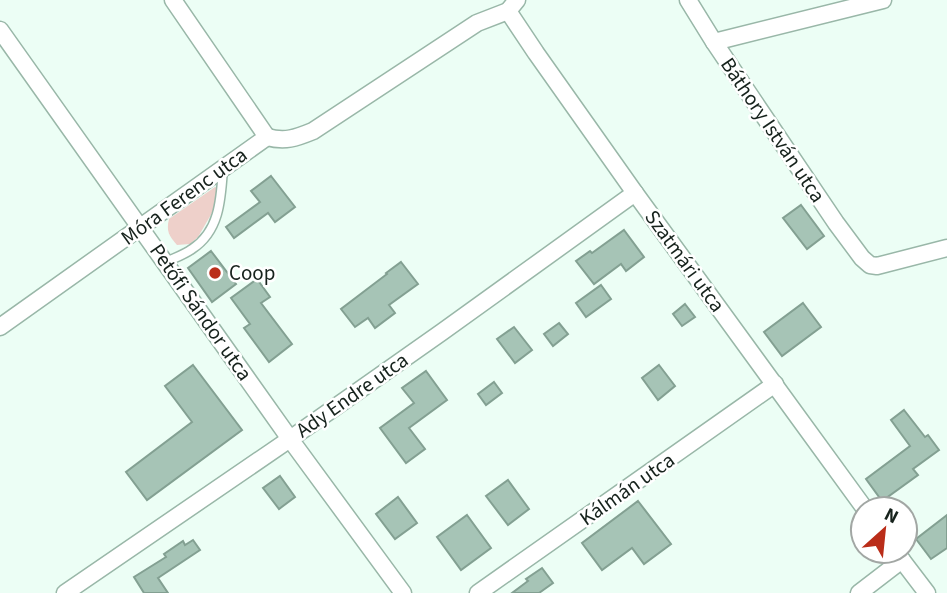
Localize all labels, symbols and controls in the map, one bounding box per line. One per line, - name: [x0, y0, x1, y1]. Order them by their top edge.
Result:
- street label: Báthory István utca: [713, 51, 833, 209]
- street label: Móra Ferenc utca: [115, 140, 253, 252]
- street label: Szatmári utca: [638, 204, 732, 318]
- street label: Petőfi Sándor utca: [142, 237, 260, 387]
- place label: Coop: [229, 258, 275, 288]
- marker: Coop: [207, 265, 223, 281]
- street label: Ady Endre utca: [290, 345, 414, 445]
- street label: Kálmán utca: [573, 445, 681, 533]
- north arrow: [849, 495, 919, 565]
- text: N: [879, 501, 903, 531]

